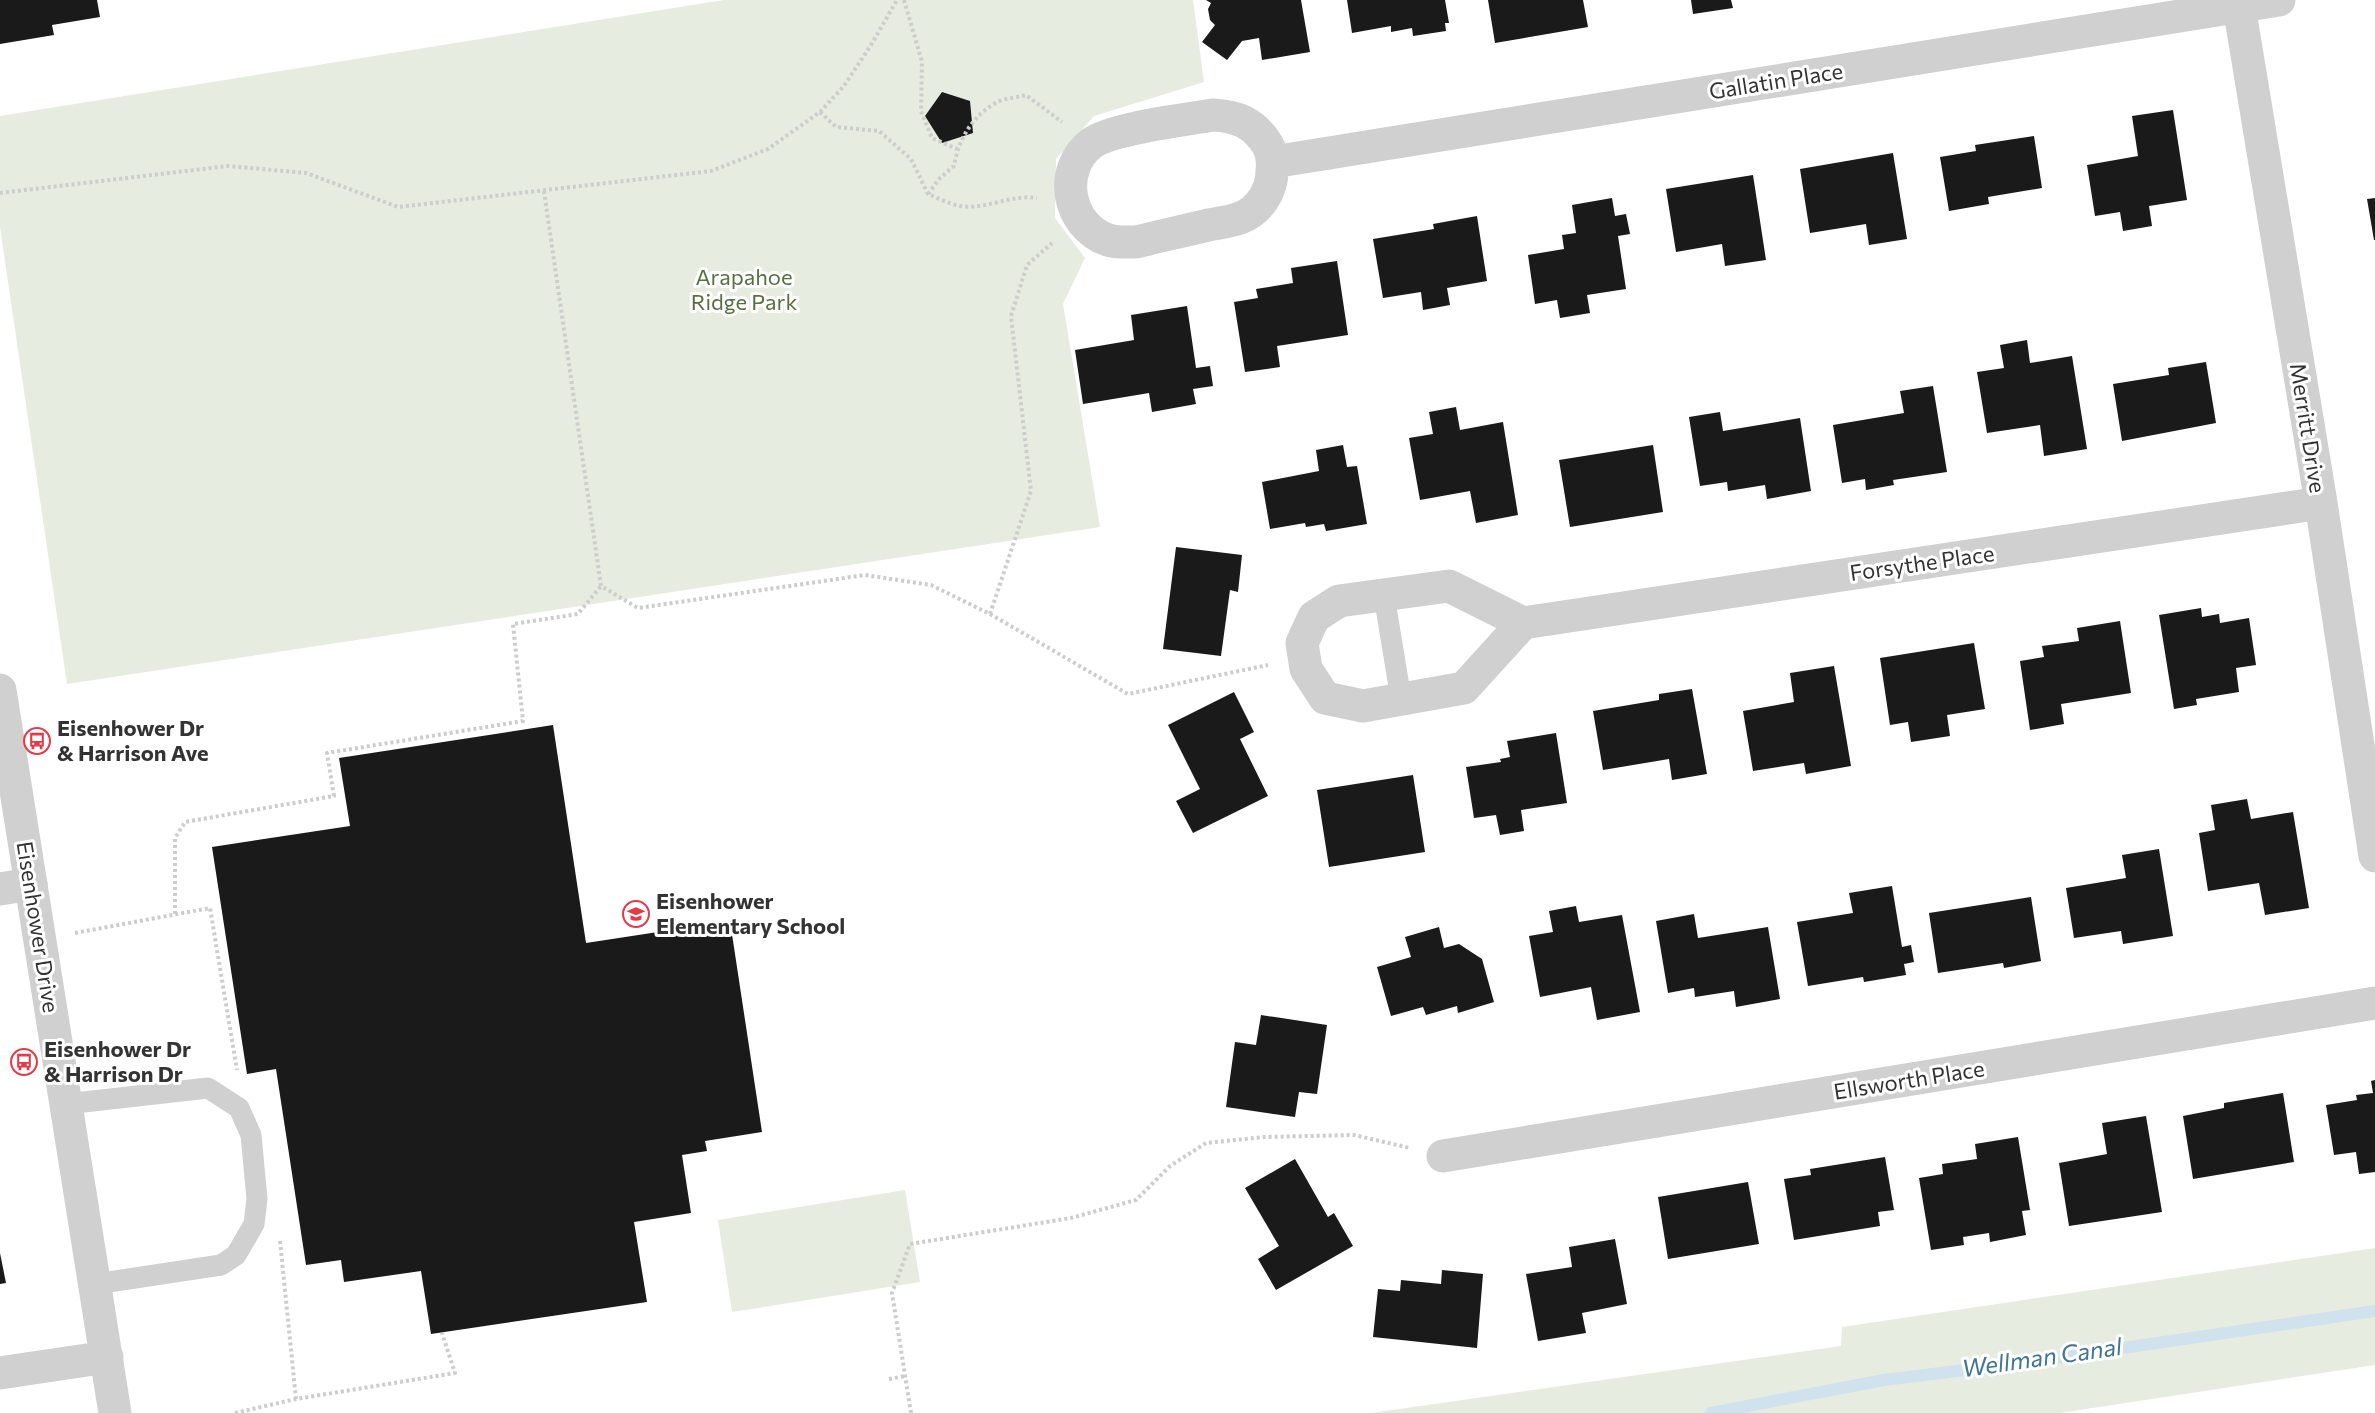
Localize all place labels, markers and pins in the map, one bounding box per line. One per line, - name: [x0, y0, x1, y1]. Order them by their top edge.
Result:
- place label: Eisenhower Dr & Harrison Ave: [57, 714, 209, 766]
- bus stop icon: Eisenhower Dr & Harrison Ave: [22, 726, 52, 756]
- place label: Eisenhower Elementary School: [656, 887, 845, 939]
- school or university icon: Eisenhower Elementary School: [621, 899, 651, 929]
- place label: Eisenhower Dr & Harrison Dr: [44, 1035, 191, 1087]
- bus stop icon: Eisenhower Dr & Harrison Dr: [9, 1047, 39, 1077]

